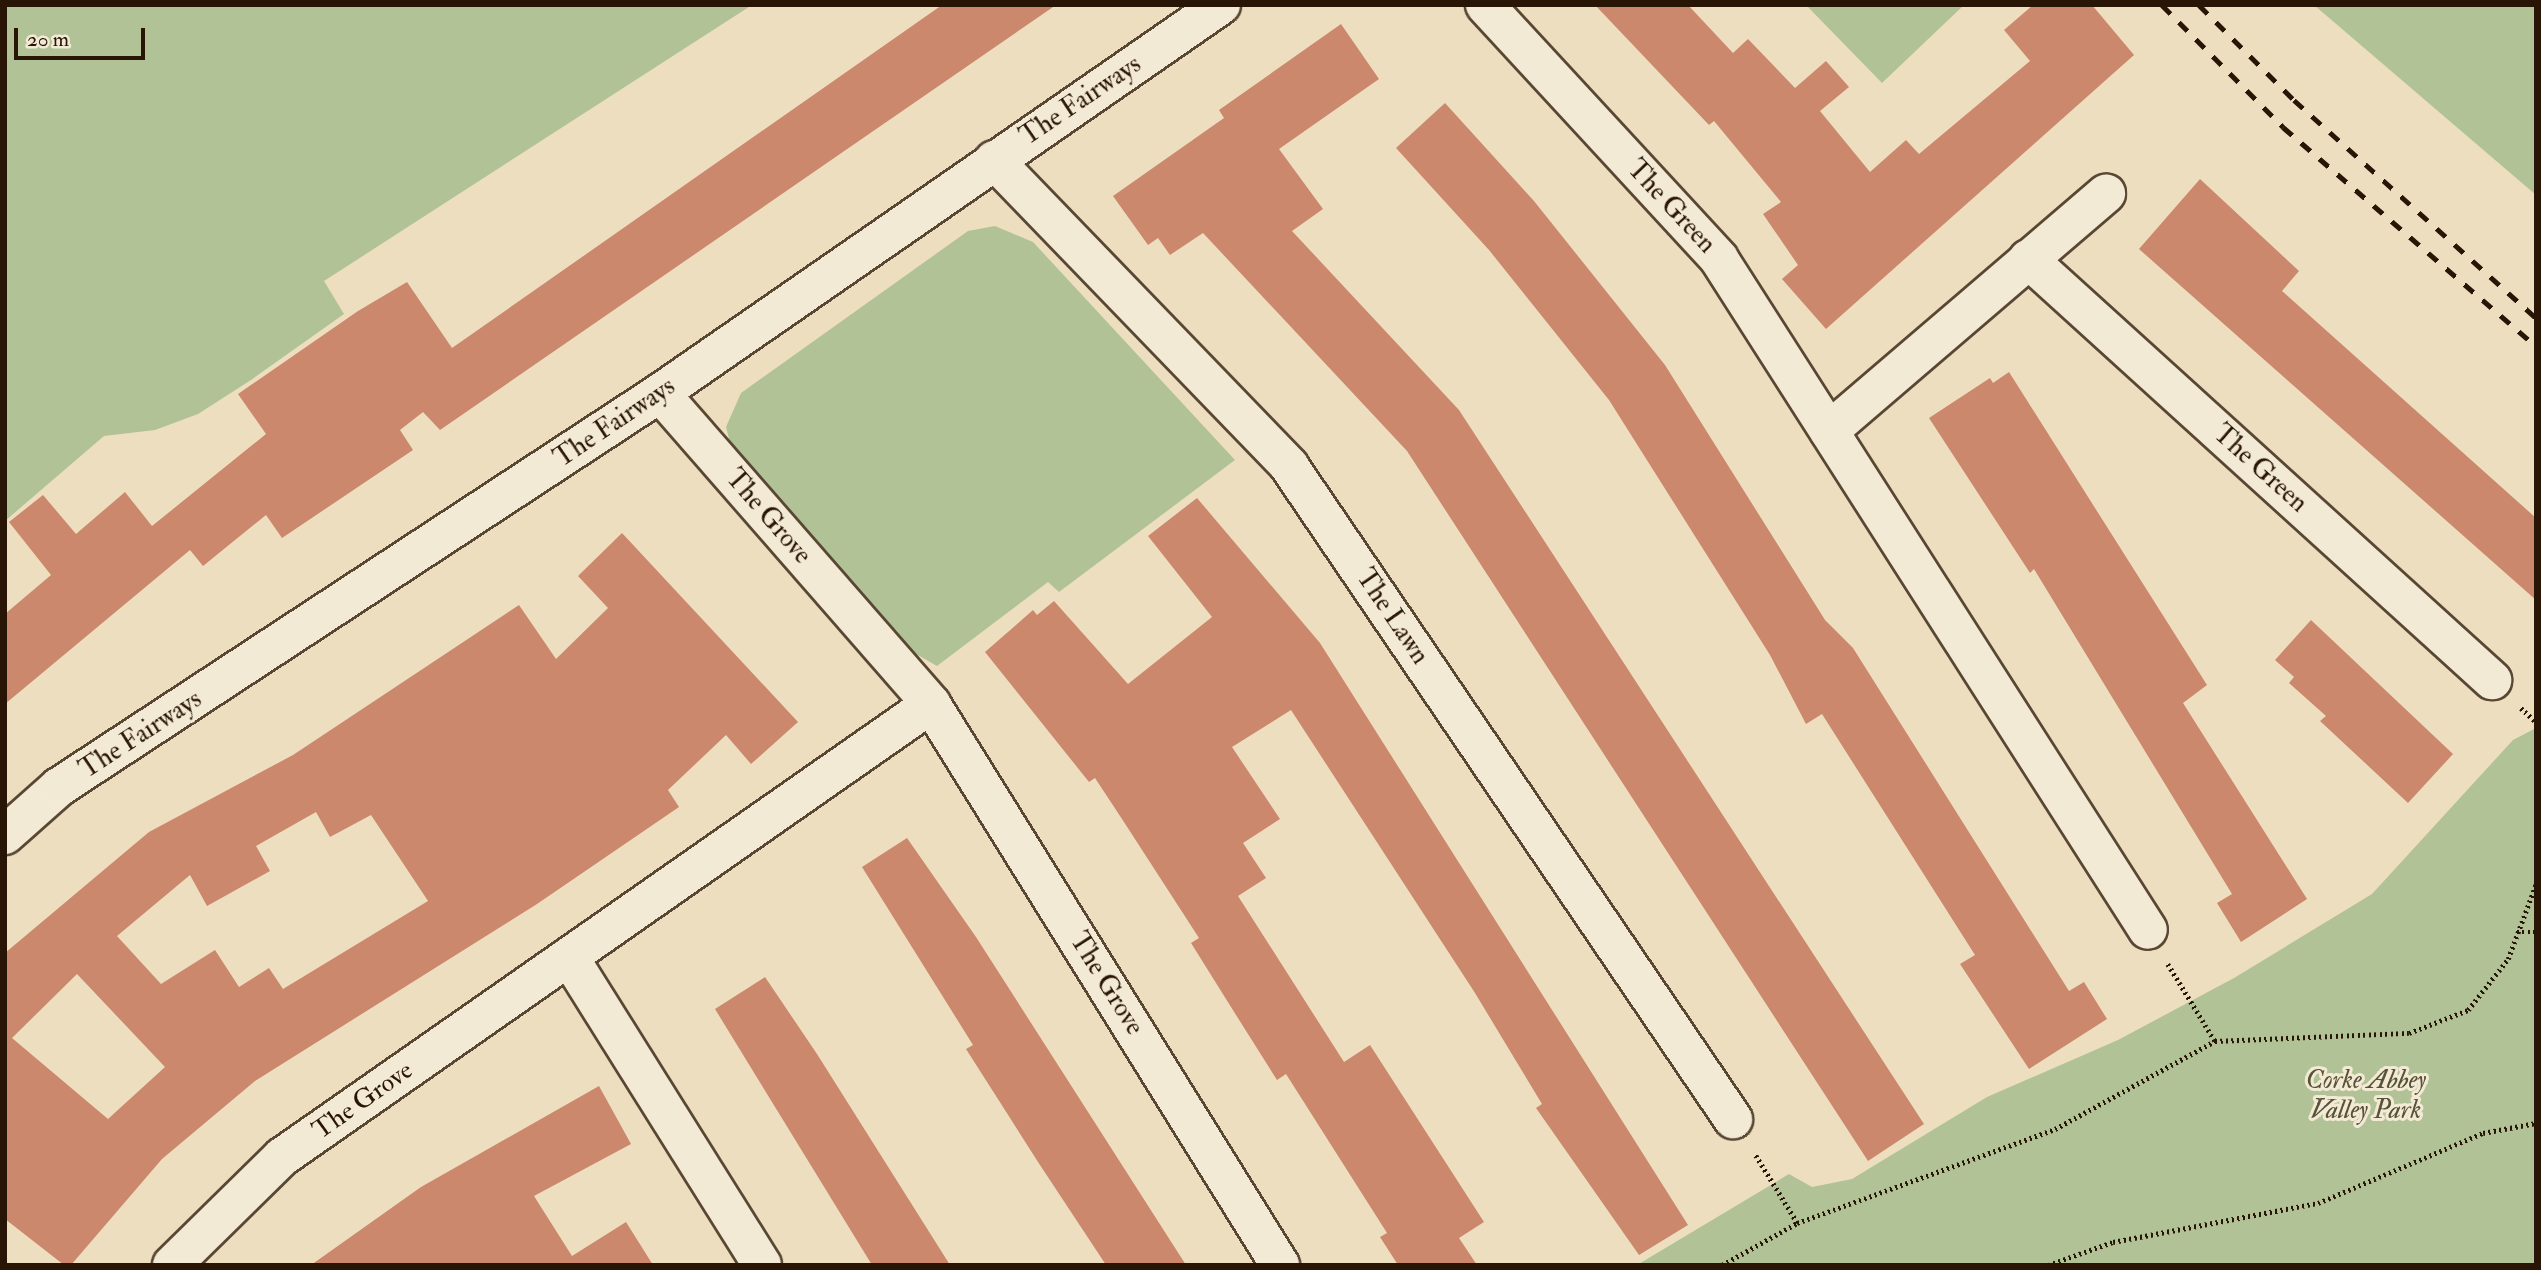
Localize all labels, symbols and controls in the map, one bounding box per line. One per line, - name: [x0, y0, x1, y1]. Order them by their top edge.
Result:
- scale bar: [18, 14, 149, 58]
- text: 20 m: [27, 26, 69, 53]
- street label: The Fairways: [1015, 49, 1147, 153]
- street label: The Green: [1620, 154, 1722, 260]
- street label: The Fairways: [549, 371, 681, 475]
- street label: The Green: [2207, 419, 2313, 519]
- street label: The Grove: [719, 463, 817, 571]
- street label: The Lawn: [1349, 564, 1435, 670]
- street label: The Fairways: [74, 684, 208, 786]
- street label: The Grove: [1062, 927, 1150, 1041]
- street label: The Grove: [307, 1055, 419, 1147]
- park label: Corke Abbey Valley Park: [2306, 1065, 2426, 1126]

